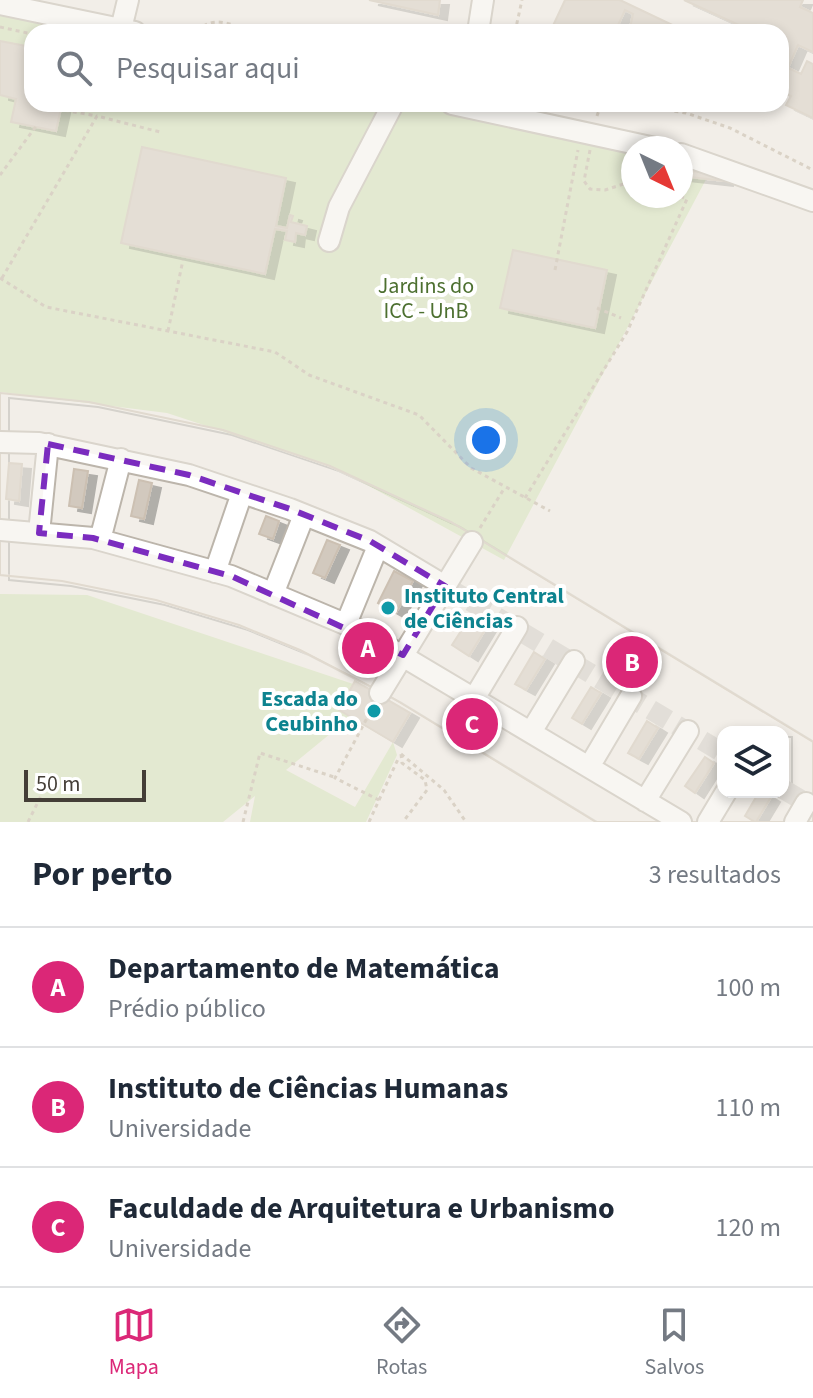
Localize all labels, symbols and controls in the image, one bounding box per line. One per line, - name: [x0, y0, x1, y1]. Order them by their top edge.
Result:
- search box: [24, 24, 789, 112]
- icon: search: [52, 46, 96, 90]
- text: Pesquisar aqui: [116, 47, 300, 90]
- north arrow: [621, 136, 693, 208]
- park label: Jardins do ICC - UnB: [378, 270, 474, 327]
- your location: [466, 420, 506, 460]
- place label: Instituto Central de Ciências: [404, 580, 565, 637]
- marker: Instituto Central de Ciências: [379, 599, 397, 617]
- pin: A: [342, 618, 394, 678]
- pin: B: [606, 632, 658, 692]
- place label: Escada do Ceubinho: [261, 683, 358, 740]
- pin: C: [446, 694, 498, 754]
- marker: Escada do Ceubinho: [365, 702, 383, 720]
- map controls: [717, 726, 789, 798]
- button: layers: [717, 726, 789, 798]
- scale bar: [24, 766, 146, 802]
- text: 50 m: [36, 768, 81, 800]
- text: Por perto: [32, 850, 173, 899]
- text: 3 resultados: [649, 856, 781, 893]
- text: Departamento de Matemática: [108, 947, 500, 990]
- text: A: [51, 969, 65, 1006]
- text: 100 m: [715, 969, 781, 1006]
- text: Prédio público: [108, 990, 266, 1027]
- text: Instituto de Ciências Humanas: [108, 1067, 508, 1110]
- text: B: [50, 1089, 66, 1126]
- text: 110 m: [715, 1089, 781, 1126]
- text: Universidade: [108, 1110, 251, 1147]
- text: Faculdade de Arquitetura e Urbanismo: [108, 1187, 615, 1230]
- text: C: [50, 1209, 66, 1246]
- text: 120 m: [715, 1209, 781, 1246]
- text: Universidade: [108, 1230, 251, 1267]
- tab: Mapa: [109, 1303, 159, 1383]
- tab: Rotas: [376, 1303, 427, 1383]
- tab: Salvos: [645, 1303, 704, 1383]

